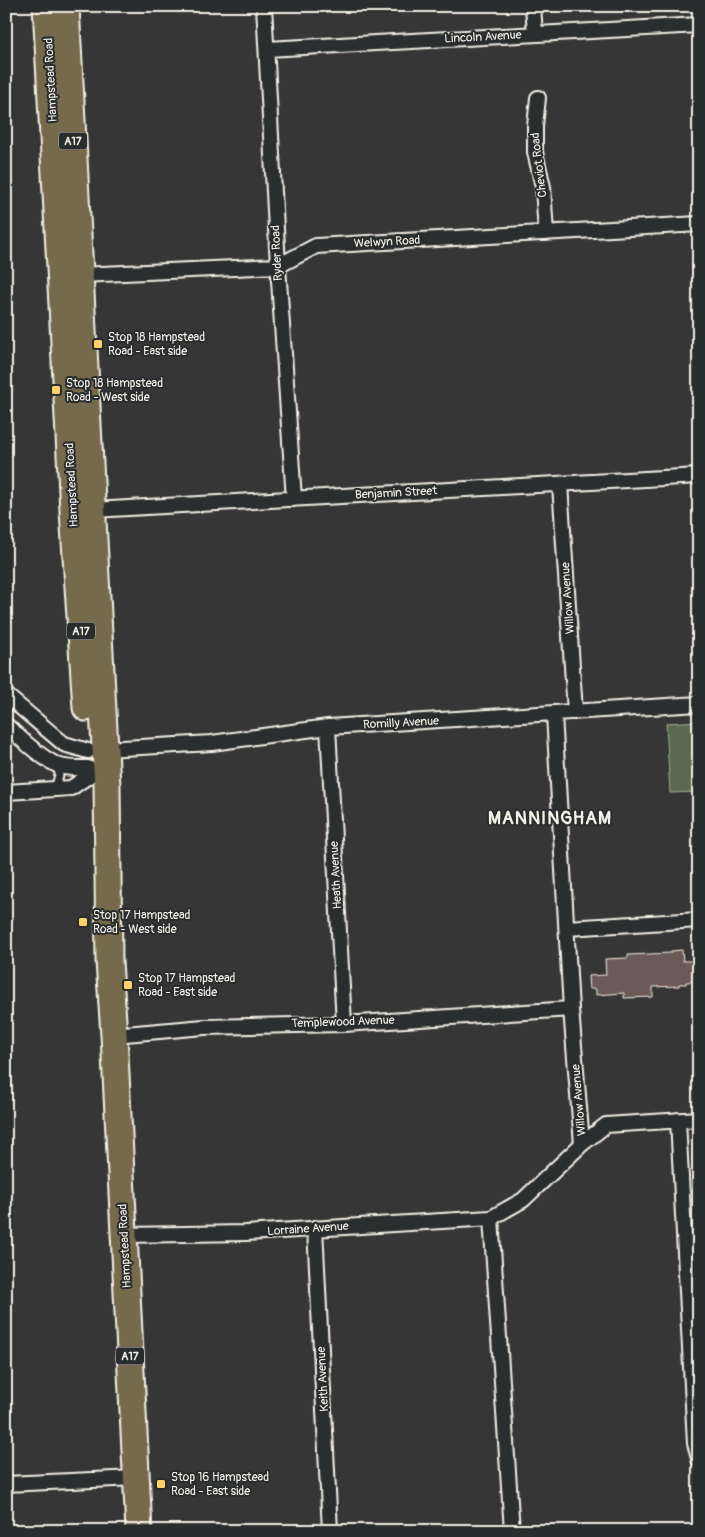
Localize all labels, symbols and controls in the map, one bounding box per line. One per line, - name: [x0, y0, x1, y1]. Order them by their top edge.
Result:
- street label: Lincoln Avenue: [444, 27, 522, 47]
- street label: Hampstead Road: [41, 37, 61, 123]
- road number: A17: [59, 132, 87, 150]
- street label: Cheviot Road: [528, 132, 550, 198]
- street label: Ryder Road: [268, 225, 286, 281]
- street label: Welwyn Road: [353, 233, 421, 251]
- place label: Stop 18 Hampstead Road - East side: [108, 330, 205, 359]
- marker: Stop 18 Hampstead Road - East side: [92, 338, 104, 350]
- place label: Stop 18 Hampstead Road - West side: [66, 376, 163, 405]
- marker: Stop 18 Hampstead Road - West side: [50, 384, 62, 396]
- street label: Hampstead Road: [62, 442, 82, 528]
- street label: Benjamin Street: [355, 483, 438, 503]
- street label: Willow Avenue: [558, 561, 578, 634]
- road number: A17: [67, 622, 95, 640]
- street label: Romilly Avenue: [363, 714, 439, 732]
- district label: MANNINGHAM: [488, 807, 612, 830]
- street label: Heath Avenue: [327, 840, 345, 909]
- place label: Stop 17 Hampstead Road - West side: [93, 908, 191, 937]
- marker: Stop 17 Hampstead Road - West side: [77, 916, 89, 928]
- place label: Stop 17 Hampstead Road - East side: [138, 971, 236, 1000]
- marker: Stop 17 Hampstead Road - East side: [122, 979, 134, 991]
- street label: Templewood Avenue: [291, 1013, 395, 1031]
- street label: Willow Avenue: [568, 1063, 590, 1137]
- street label: Hampstead Road: [115, 1203, 135, 1289]
- street label: Lorraine Avenue: [267, 1219, 349, 1239]
- street label: Keith Avenue: [314, 1346, 332, 1412]
- road number: A17: [116, 1348, 144, 1364]
- place label: Stop 16 Hampstead Road - East side: [171, 1470, 269, 1499]
- marker: Stop 16 Hampstead Road - East side: [155, 1478, 167, 1490]

